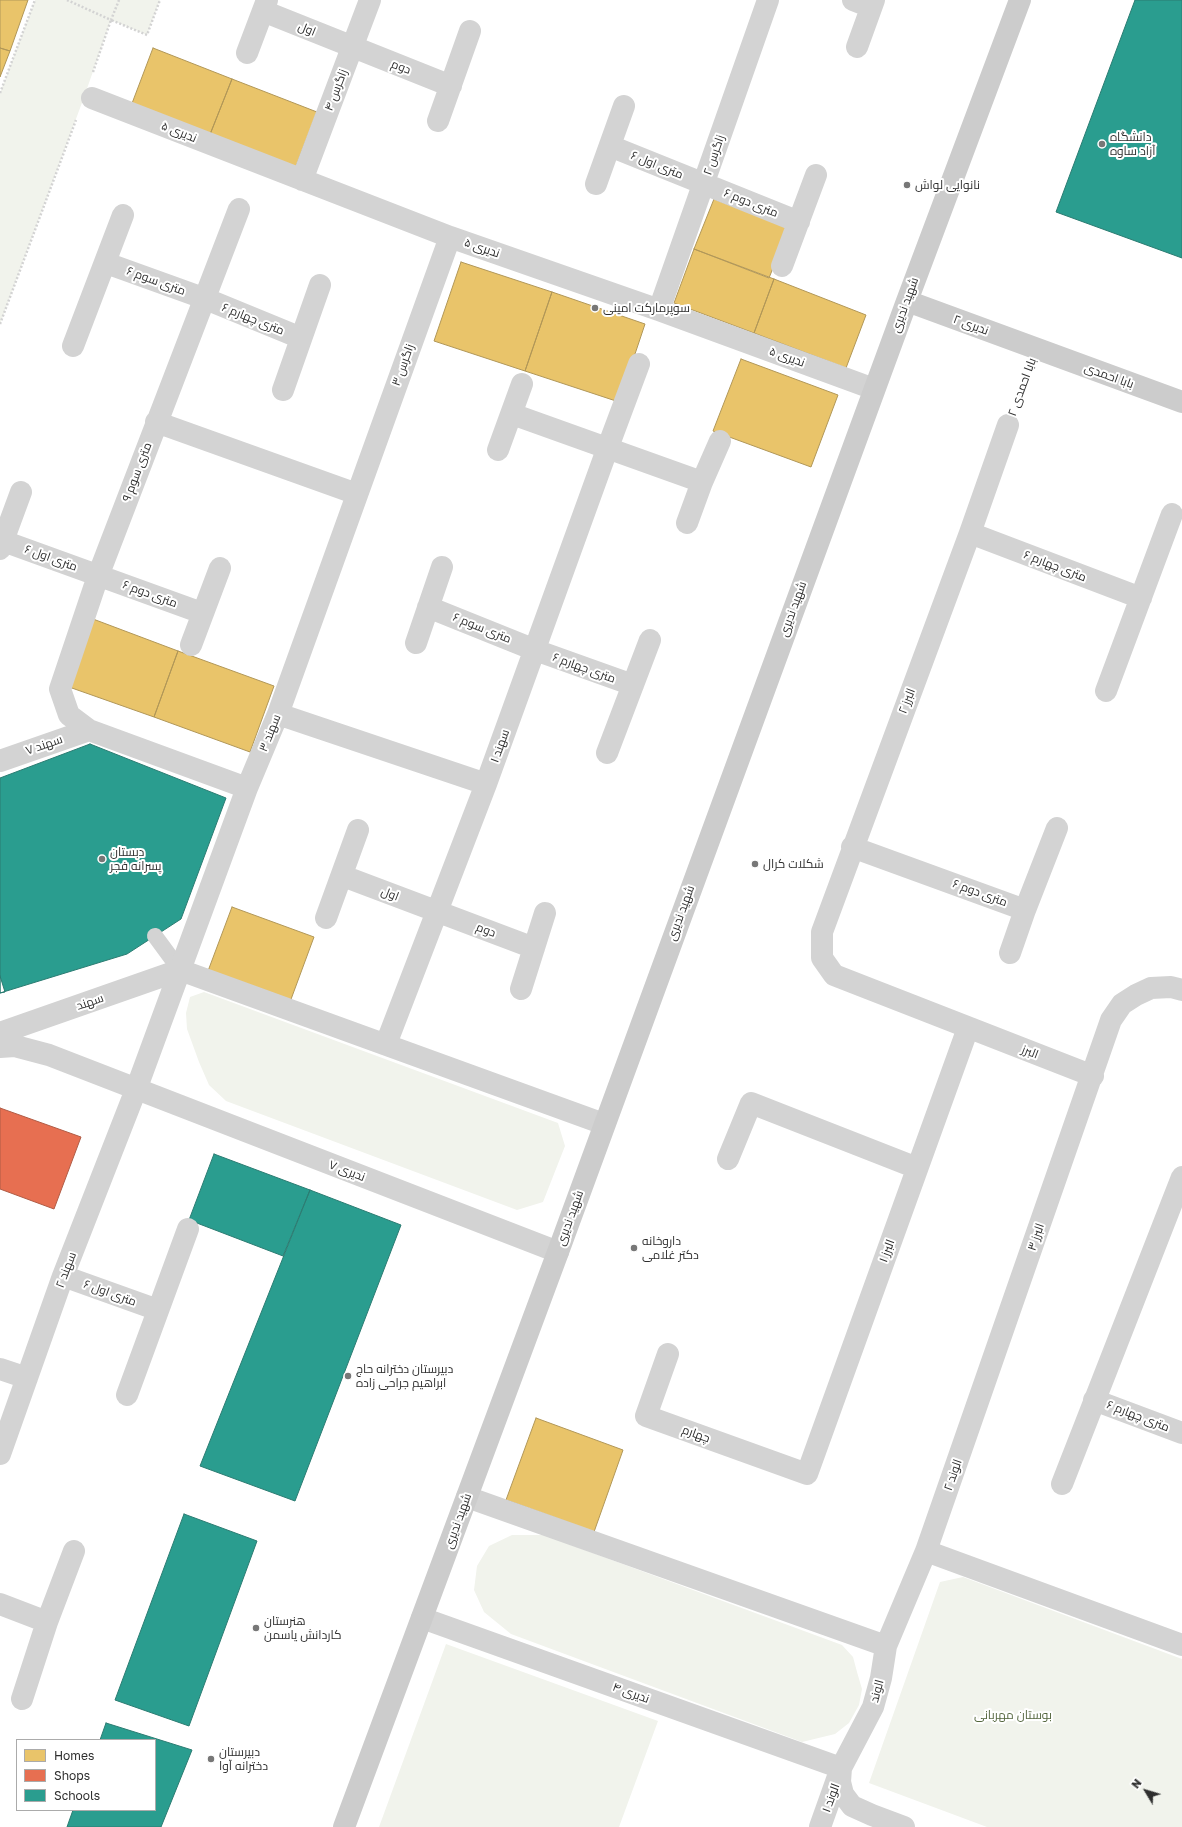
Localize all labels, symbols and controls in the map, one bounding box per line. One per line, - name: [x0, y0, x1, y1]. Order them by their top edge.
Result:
- street label: اول: [296, 19, 318, 39]
- street label: دوم: [389, 57, 413, 77]
- street label: زاگرس ۴: [321, 67, 351, 113]
- street label: ندیری ۵: [159, 118, 199, 146]
- place label: دانشگاه آزاد ساوه: [1110, 130, 1155, 158]
- street label: زاگرس ۲: [700, 133, 728, 177]
- marker: دانشگاه آزاد ساوه: [1097, 139, 1107, 149]
- street label: ۶ متری اول: [629, 148, 685, 182]
- place label: نانوایی لواش: [915, 178, 980, 192]
- marker: نانوایی لواش: [902, 180, 912, 190]
- street label: ۶ متری دوم: [722, 186, 780, 220]
- street label: ندیری ۵: [462, 235, 502, 261]
- street label: ۶ متری سوم: [125, 264, 187, 298]
- street label: شهید ندیری: [888, 275, 922, 335]
- street label: ۶ متری چهارم: [220, 300, 286, 338]
- place label: سوپرمارکت امینی: [603, 301, 690, 315]
- marker: سوپرمارکت امینی: [590, 303, 600, 313]
- street label: ندیری ۲: [951, 312, 991, 338]
- street label: زاگرس ۳: [389, 342, 417, 388]
- street label: ندیری ۵: [767, 344, 807, 370]
- street label: بابا احمدی ۲: [1005, 356, 1039, 418]
- street label: بابا احمدی: [1082, 360, 1136, 392]
- street label: ۹ متری سوم: [119, 440, 155, 504]
- street label: ۶ متری اول: [23, 542, 79, 574]
- street label: ۶ متری چهارم: [1022, 547, 1088, 585]
- street label: ۶ متری دوم: [121, 577, 179, 611]
- street label: شهید ندیری: [776, 579, 810, 639]
- street label: ۶ متری سوم: [451, 610, 513, 646]
- street label: ۶ متری چهارم: [550, 650, 618, 686]
- street label: البرز ۲: [896, 686, 918, 716]
- street label: سهند ۳: [256, 712, 284, 754]
- street label: سهند ۱: [487, 727, 513, 765]
- street label: سهند ۷: [24, 732, 64, 758]
- place label: دبستان پسرانه فجر: [110, 845, 161, 873]
- marker: دبستان پسرانه فجر: [97, 854, 107, 864]
- place label: شکلات کرال: [763, 857, 824, 871]
- marker: شکلات کرال: [750, 859, 760, 869]
- street label: ۶ متری دوم: [951, 876, 1009, 910]
- street label: شهید ندیری: [664, 883, 698, 943]
- street label: اول: [379, 884, 401, 904]
- street label: دوم: [474, 920, 498, 940]
- street label: سهند: [75, 991, 105, 1013]
- street label: البرز: [1020, 1042, 1040, 1062]
- street label: ندیری ۷: [327, 1158, 367, 1184]
- street label: شهید ندیری: [553, 1188, 587, 1248]
- street label: البرز ۳: [1025, 1221, 1047, 1253]
- place label: داروخانه دکتر غلامی: [642, 1234, 699, 1262]
- street label: البرز ۱: [876, 1237, 898, 1265]
- marker: داروخانه دکتر غلامی: [629, 1243, 639, 1253]
- street label: سهند ۲: [53, 1250, 79, 1290]
- street label: ۶ متری اول: [82, 1277, 138, 1309]
- place label: دبیرستان دخترانه حاج ابراهیم جراحی زاده: [356, 1362, 453, 1390]
- marker: دبیرستان دخترانه حاج ابراهیم جراحی زاده: [343, 1371, 353, 1381]
- street label: ۶ متری چهارم: [1105, 1397, 1171, 1435]
- street label: چهارم: [680, 1422, 712, 1446]
- street label: الوند ۲: [941, 1457, 965, 1493]
- street label: شهید ندیری: [441, 1491, 475, 1551]
- place label: هنرستان کاردانش یاسمن: [264, 1614, 342, 1642]
- marker: هنرستان کاردانش یاسمن: [251, 1623, 261, 1633]
- street label: الوند: [867, 1678, 887, 1704]
- street label: ندیری ۴: [611, 1680, 651, 1706]
- park label: بوستان مهربانی: [974, 1708, 1052, 1722]
- legend: [16, 1739, 156, 1811]
- place label: دبیرستان دخترانه آوا: [219, 1745, 268, 1773]
- text: Homes: [54, 1748, 94, 1763]
- marker: دبیرستان دخترانه آوا: [206, 1754, 216, 1764]
- text: Shops: [54, 1768, 90, 1783]
- north arrow: [1126, 1771, 1166, 1811]
- text: N: [1128, 1776, 1144, 1791]
- street label: الوند ۱: [819, 1782, 843, 1814]
- text: Schools: [54, 1788, 100, 1803]

